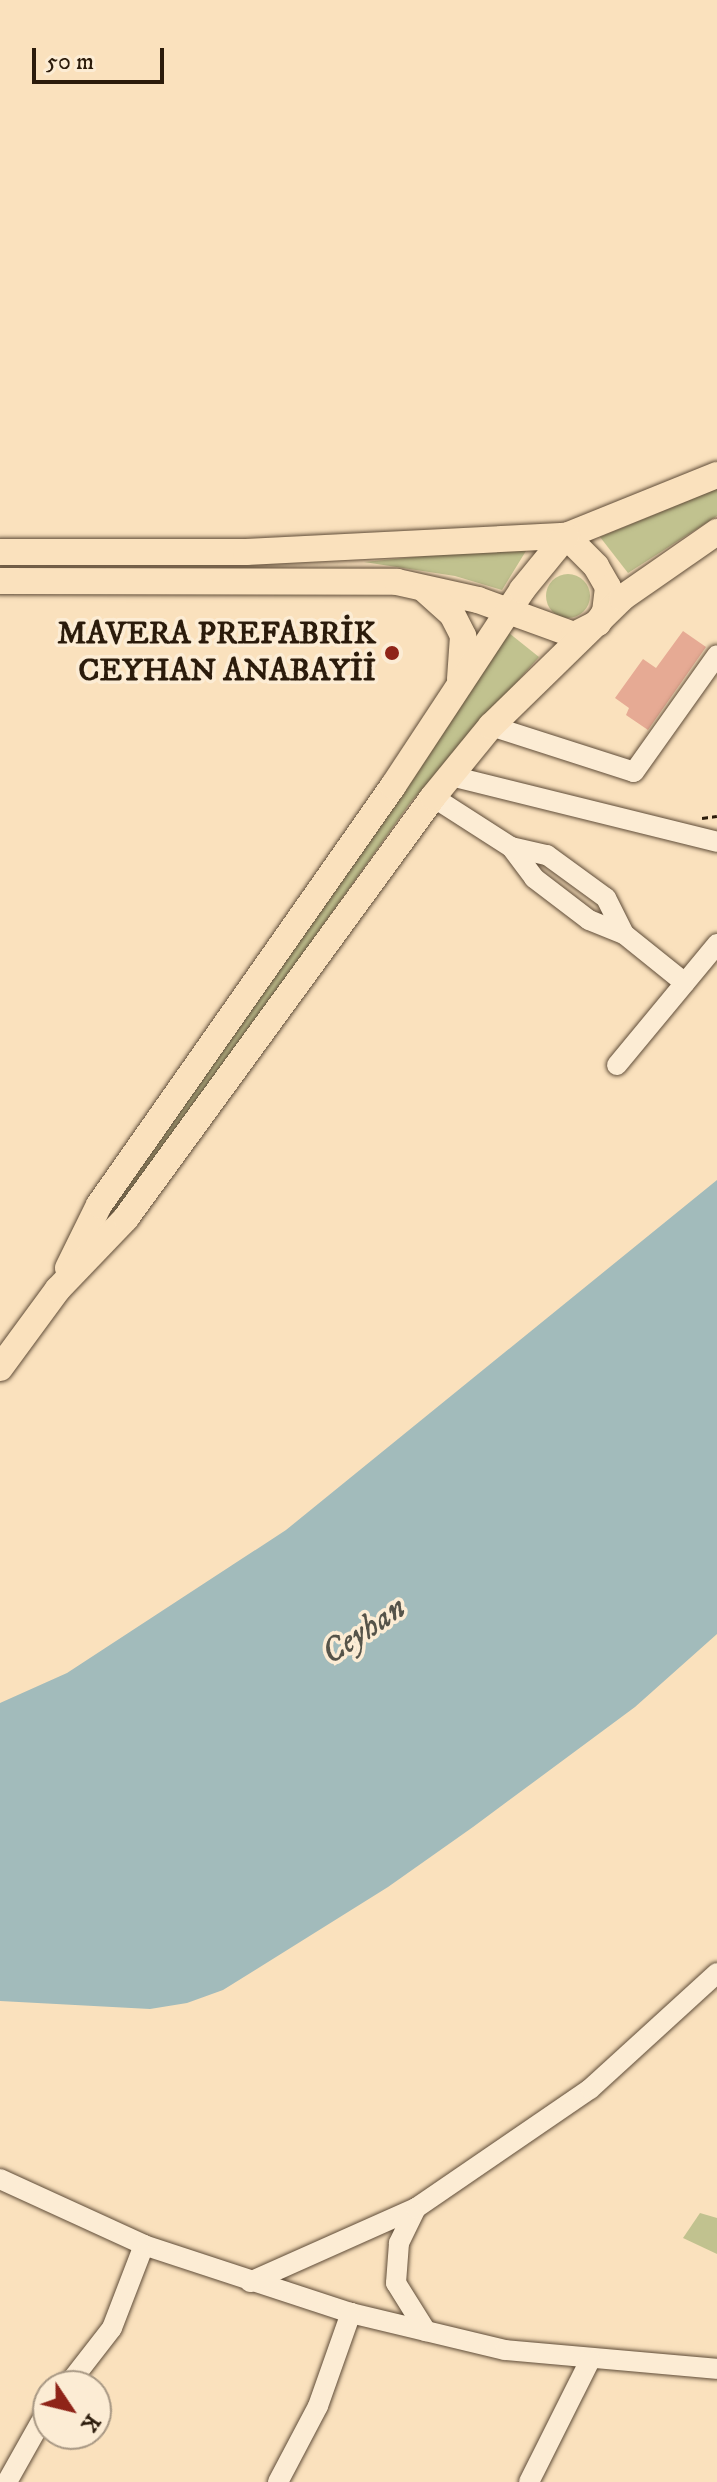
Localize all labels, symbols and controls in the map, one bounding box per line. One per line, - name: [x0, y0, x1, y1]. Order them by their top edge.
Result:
- scale bar: [36, 32, 168, 82]
- text: 50 m: [46, 47, 94, 77]
- place label: MAVERA PREFABRİK CEYHAN ANABAYİİ: [57, 616, 376, 691]
- marker: MAVERA PREFABRİK CEYHAN ANABAYİİ: [383, 644, 401, 662]
- water label: Ceyhan: [314, 1588, 414, 1674]
- north arrow: [32, 2370, 112, 2450]
- text: K: [75, 2409, 106, 2437]

